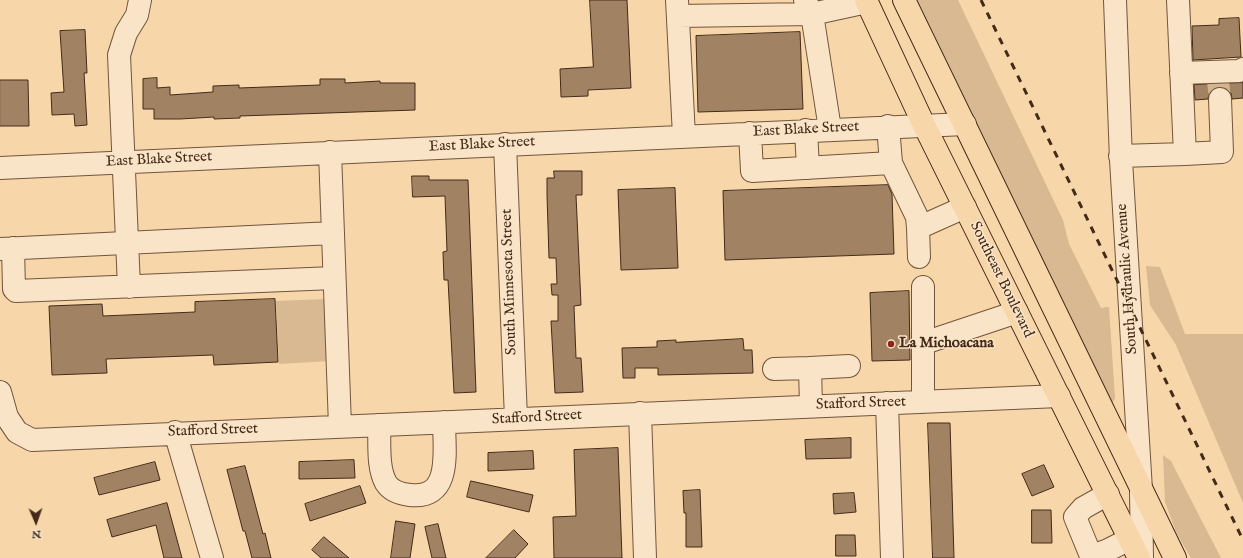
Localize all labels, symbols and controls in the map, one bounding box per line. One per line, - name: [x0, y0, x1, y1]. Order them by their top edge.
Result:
- street label: East Blake Street: [752, 118, 860, 142]
- street label: East Blake Street: [428, 133, 536, 157]
- street label: East Blake Street: [105, 148, 213, 172]
- street label: South Hydraulic Avenue: [1114, 203, 1142, 355]
- street label: South Minnesota Street: [498, 209, 522, 355]
- street label: Southeast Boulevard: [965, 219, 1037, 341]
- place label: La Michoacana: [899, 335, 994, 353]
- marker: La Michoacana: [886, 339, 896, 349]
- street label: Stafford Street: [816, 393, 906, 415]
- street label: Stafford Street: [491, 407, 583, 429]
- street label: Stafford Street: [168, 420, 258, 442]
- north arrow: [16, 502, 56, 542]
- text: N: [31, 527, 41, 541]

